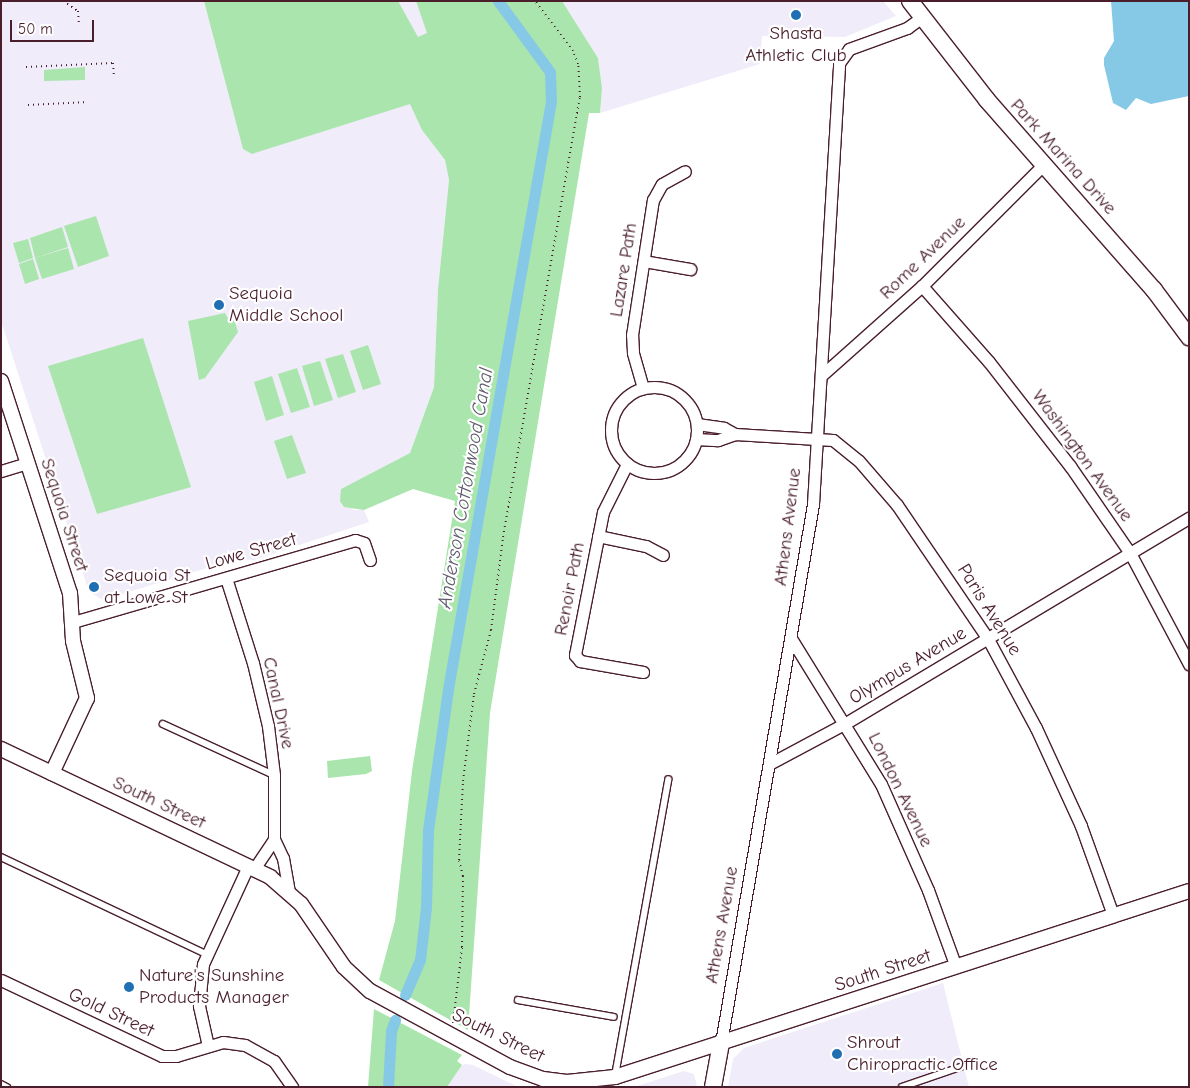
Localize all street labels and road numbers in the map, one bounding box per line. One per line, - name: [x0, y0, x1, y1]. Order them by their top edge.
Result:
- street label: Park Marina Drive: [1005, 94, 1121, 220]
- street label: Rome Avenue: [875, 211, 971, 305]
- street label: Lazare Path: [605, 221, 643, 319]
- street label: Washington Avenue: [1026, 386, 1138, 526]
- street label: Sequoia Street: [35, 456, 93, 574]
- street label: Athens Avenue: [769, 467, 807, 587]
- street label: Lowe Street: [203, 528, 299, 576]
- street label: Renoir Path: [550, 540, 590, 638]
- street label: Paris Avenue: [952, 560, 1026, 660]
- street label: Olympus Avenue: [845, 622, 971, 710]
- street label: Canal Drive: [257, 655, 299, 751]
- street label: London Avenue: [862, 729, 938, 851]
- street label: South Street: [109, 772, 209, 834]
- street label: Athens Avenue: [700, 865, 744, 985]
- street label: South Street: [832, 945, 934, 997]
- street label: Gold Street: [65, 983, 157, 1043]
- street label: South Street: [448, 1004, 548, 1068]

